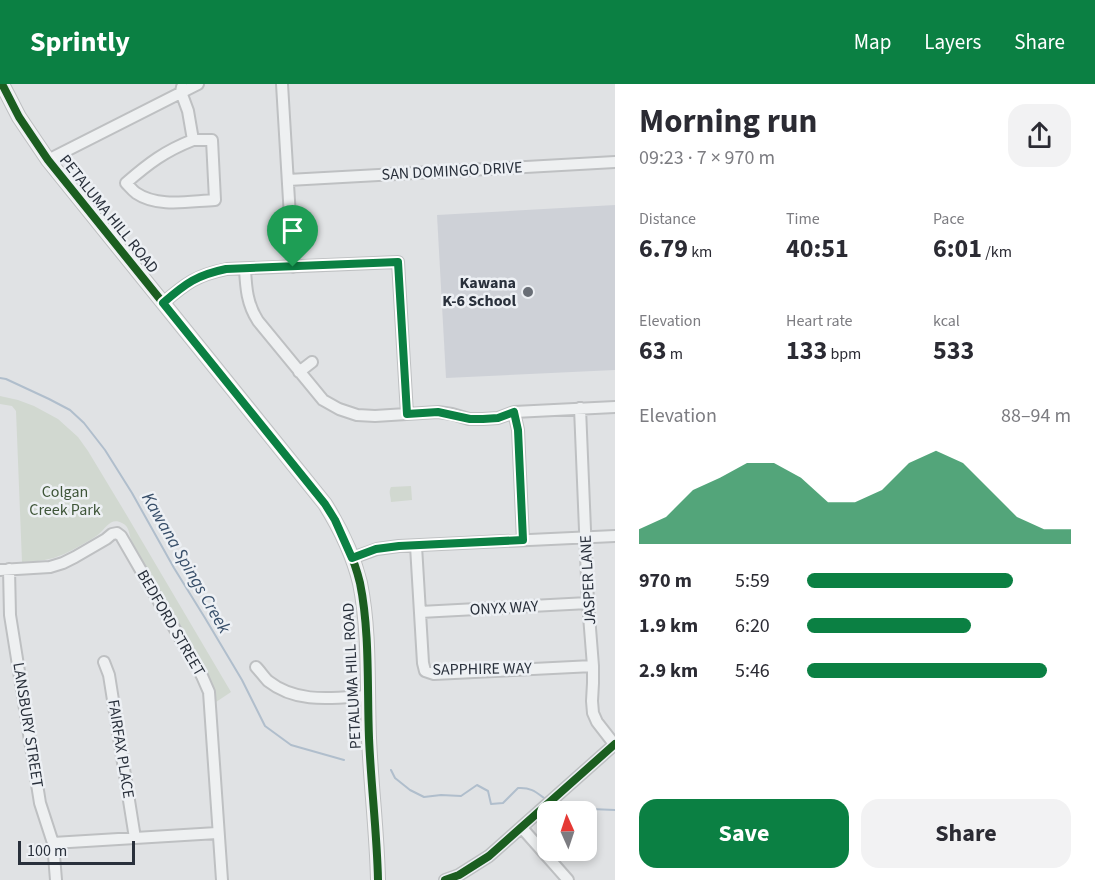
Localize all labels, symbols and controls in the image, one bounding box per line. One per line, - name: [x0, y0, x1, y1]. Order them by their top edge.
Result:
- text: Sprintly: [30, 22, 130, 62]
- text: Map: [854, 27, 891, 57]
- text: Layers: [924, 27, 981, 57]
- text: Share: [1014, 27, 1065, 57]
- text: Morning run: [639, 98, 817, 145]
- button: share: [1008, 104, 1071, 167]
- text: 09:23 · 7 × 970 m: [639, 144, 775, 172]
- street label: PETALUMA HILL ROAD: [54, 150, 164, 278]
- street label: SAN DOMINGO DRIVE: [381, 156, 523, 186]
- pin: [267, 205, 318, 267]
- text: Distance: [639, 208, 696, 230]
- text: Time: [786, 208, 820, 230]
- text: Pace: [933, 208, 964, 230]
- icon: arrive: [276, 214, 309, 247]
- text: 6.79: [639, 230, 688, 267]
- text: 40:51: [786, 230, 849, 267]
- text: 6:01: [933, 230, 982, 267]
- text: km: [688, 241, 712, 263]
- text: /km: [982, 241, 1012, 263]
- place label: Kawana K-6 School: [442, 272, 516, 312]
- marker: Kawana K-6 School: [521, 285, 535, 299]
- text: Elevation: [639, 310, 701, 332]
- text: Heart rate: [786, 310, 853, 332]
- text: kcal: [933, 310, 960, 332]
- text: 63: [639, 332, 666, 369]
- text: 133: [786, 332, 827, 369]
- text: 533: [933, 332, 974, 369]
- text: m: [666, 343, 683, 365]
- text: bpm: [827, 343, 861, 365]
- text: Elevation: [639, 402, 717, 430]
- text: 88–94 m: [1001, 402, 1071, 430]
- park label: Colgan Creek Park: [29, 481, 101, 521]
- water label: Kawana Spings Creek: [135, 488, 237, 638]
- street label: JASPER LANE: [575, 534, 601, 626]
- street label: BEDFORD STREET: [132, 566, 211, 681]
- text: 970 m: [639, 567, 692, 595]
- text: 5:59: [735, 567, 770, 595]
- street label: ONYX WAY: [469, 595, 539, 621]
- street label: PETALUMA HILL ROAD: [337, 602, 367, 750]
- text: 1.9 km: [639, 612, 698, 640]
- text: 6:20: [735, 612, 770, 640]
- street label: SAPPHIRE WAY: [432, 657, 532, 681]
- text: 2.9 km: [639, 657, 698, 685]
- text: 5:46: [735, 657, 770, 685]
- street label: LANSBURY STREET: [7, 661, 49, 790]
- street label: FAIRFAX PLACE: [102, 698, 140, 800]
- button: Save: [639, 799, 849, 868]
- button: Share: [861, 799, 1071, 868]
- north arrow: [537, 801, 597, 861]
- map controls: [537, 801, 597, 861]
- scale bar: [18, 838, 135, 866]
- text: 100 m: [27, 840, 67, 862]

